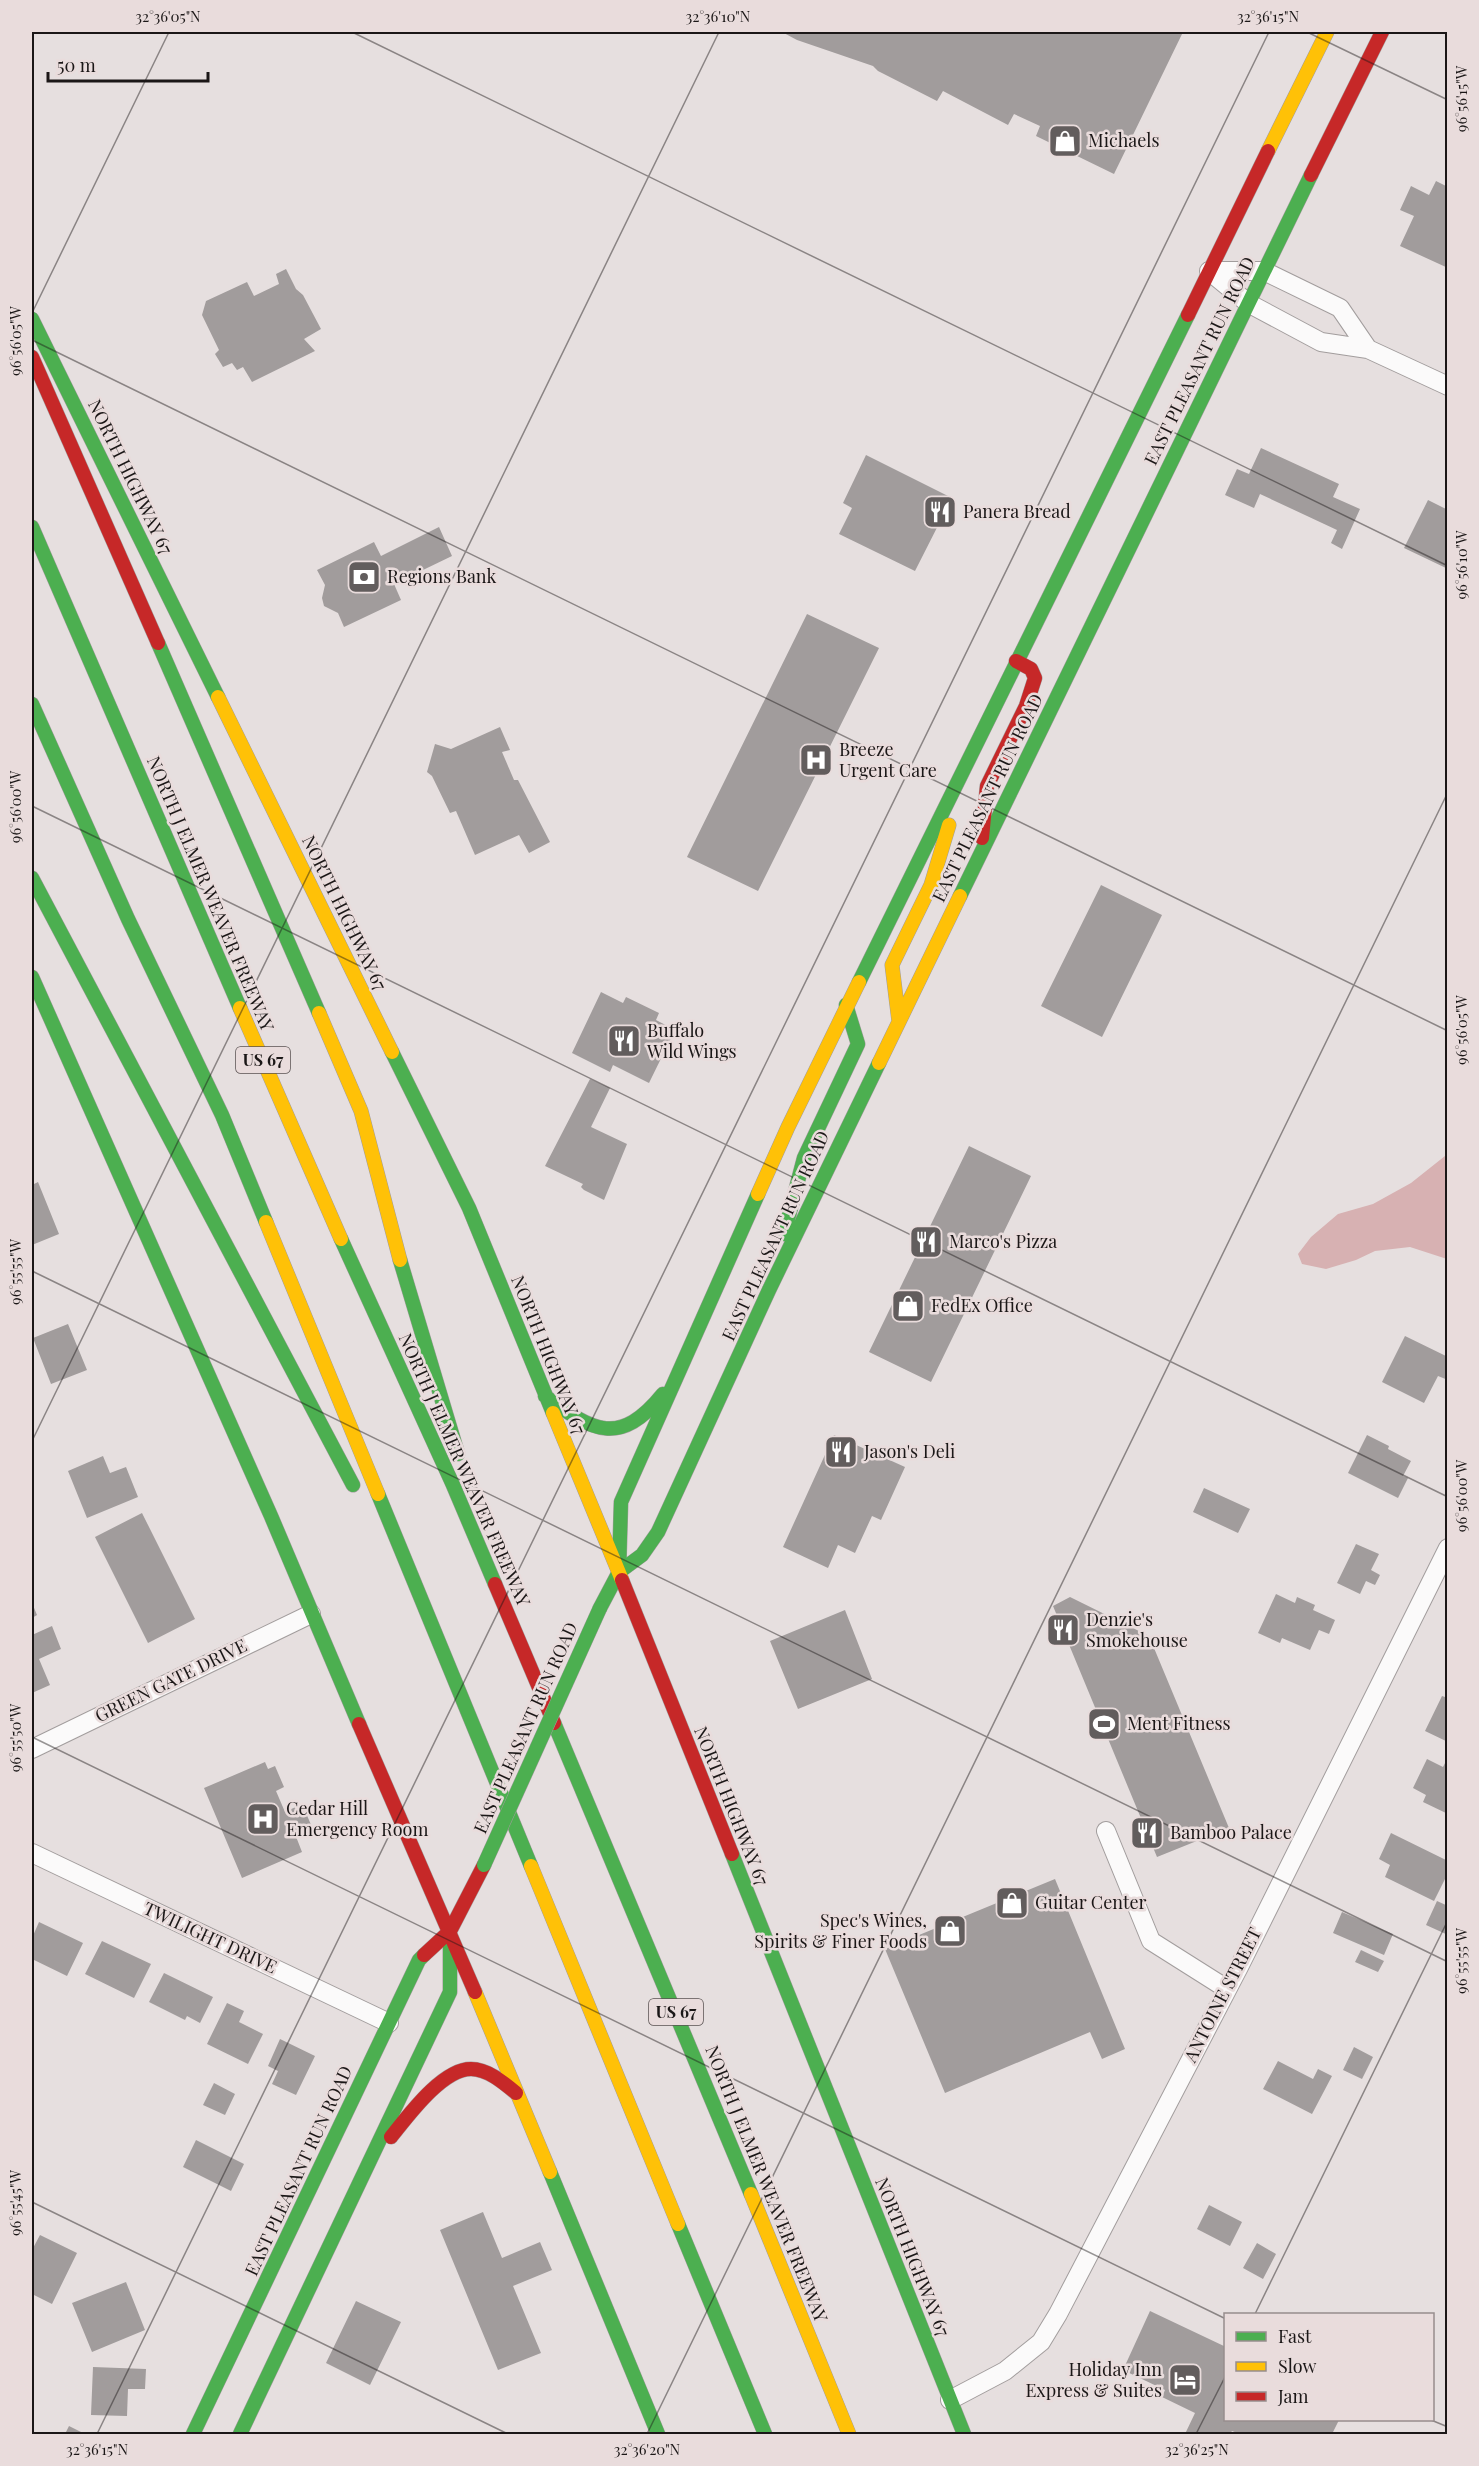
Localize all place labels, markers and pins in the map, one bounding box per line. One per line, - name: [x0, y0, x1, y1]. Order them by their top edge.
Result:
- shop icon: Michaels: [1047, 123, 1083, 159]
- place label: Michaels: [1088, 128, 1160, 152]
- restaurant icon: Panera Bread: [922, 494, 958, 530]
- place label: Panera Bread: [963, 499, 1071, 523]
- bank icon: Regions Bank: [346, 559, 382, 595]
- place label: Regions Bank: [387, 564, 497, 588]
- place label: Breeze Urgent Care: [839, 737, 937, 782]
- hospital icon: Breeze Urgent Care: [798, 742, 834, 778]
- place label: Buffalo Wild Wings: [646, 1018, 737, 1063]
- restaurant icon: Buffalo Wild Wings: [606, 1023, 642, 1059]
- restaurant icon: Marco's Pizza: [908, 1224, 944, 1260]
- place label: Marco's Pizza: [949, 1229, 1057, 1253]
- shop icon: FedEx Office: [890, 1288, 926, 1324]
- place label: FedEx Office: [931, 1293, 1033, 1317]
- restaurant icon: Jason's Deli: [823, 1434, 859, 1470]
- place label: Jason's Deli: [863, 1439, 955, 1463]
- place label: Denzie's Smokehouse: [1086, 1607, 1188, 1652]
- restaurant icon: Denzie's Smokehouse: [1045, 1612, 1081, 1648]
- sports icon: Ment Fitness: [1086, 1706, 1122, 1742]
- place label: Ment Fitness: [1127, 1711, 1231, 1735]
- place label: Cedar Hill Emergency Room: [286, 1796, 428, 1841]
- hospital icon: Cedar Hill Emergency Room: [245, 1801, 281, 1837]
- restaurant icon: Bamboo Palace: [1129, 1815, 1165, 1851]
- place label: Bamboo Palace: [1170, 1820, 1292, 1844]
- shop icon: Guitar Center: [994, 1885, 1030, 1921]
- place label: Guitar Center: [1035, 1890, 1147, 1914]
- place label: Spec's Wines, Spirits & Finer Foods: [754, 1908, 927, 1953]
- shop icon: Spec's Wines, Spirits & Finer Foods: [932, 1913, 968, 1949]
- place label: Holiday Inn Express & Suites: [1025, 2357, 1162, 2402]
- hotel icon: Holiday Inn Express & Suites: [1167, 2362, 1203, 2398]

